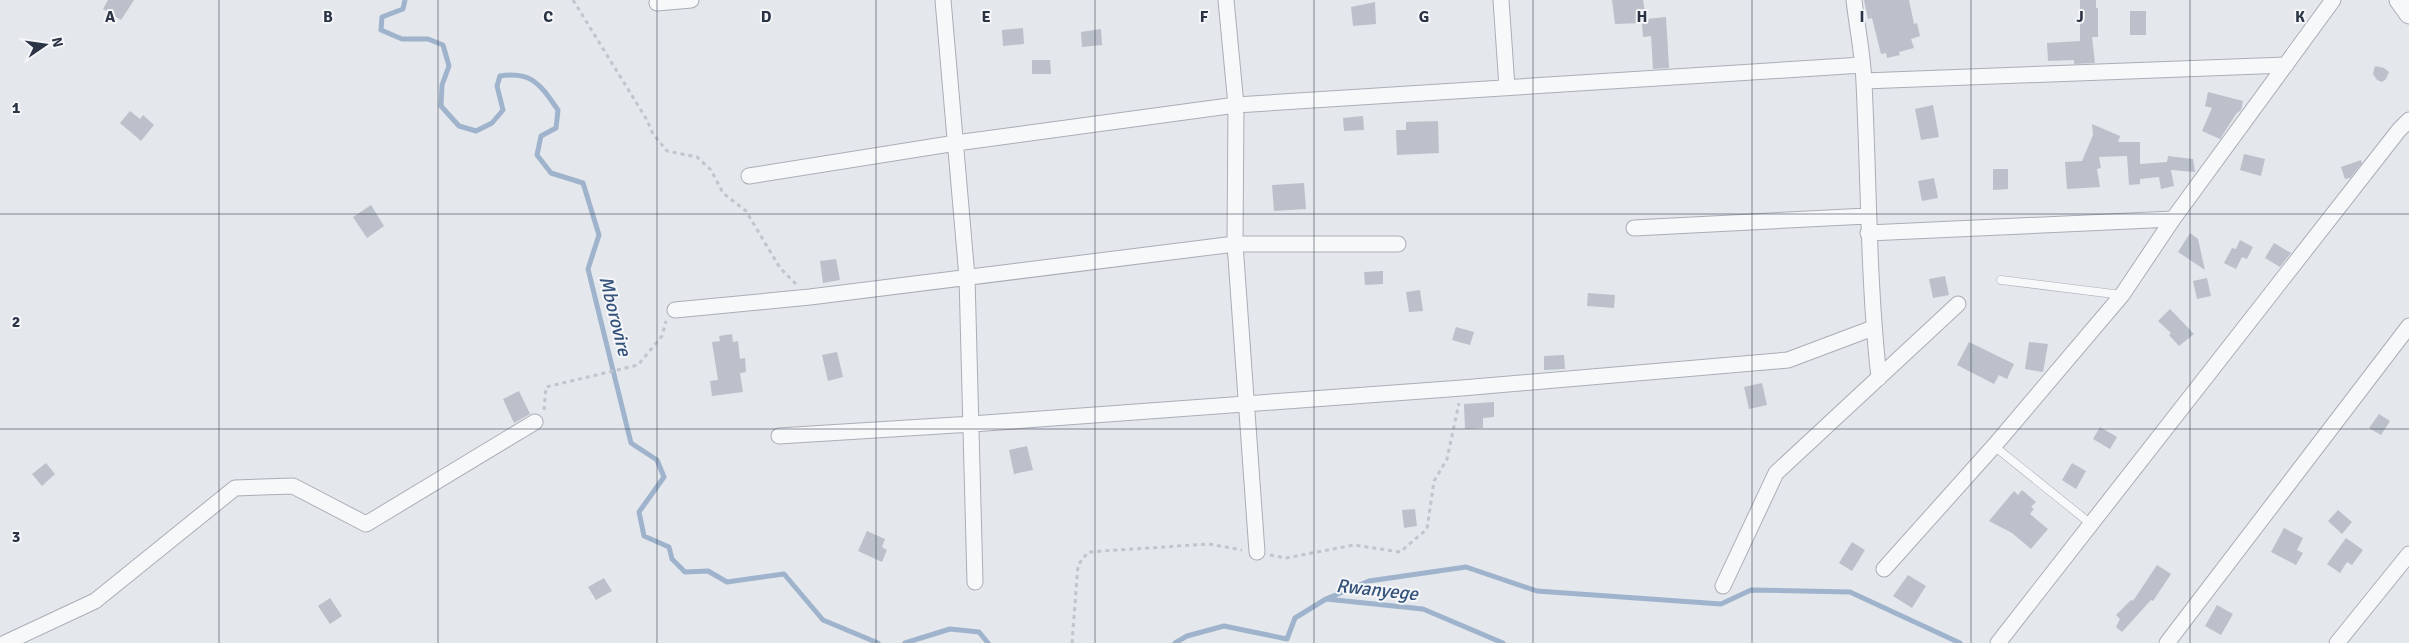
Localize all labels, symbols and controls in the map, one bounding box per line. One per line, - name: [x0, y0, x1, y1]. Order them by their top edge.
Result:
- text: A: [105, 7, 116, 27]
- text: B: [323, 7, 333, 27]
- text: C: [543, 7, 553, 27]
- text: D: [761, 7, 772, 27]
- text: E: [981, 7, 991, 27]
- text: F: [1200, 7, 1209, 27]
- text: G: [1419, 7, 1429, 27]
- text: H: [1637, 7, 1647, 27]
- text: I: [1859, 7, 1865, 27]
- text: J: [2076, 7, 2084, 27]
- text: K: [2295, 7, 2305, 27]
- north arrow: [20, 20, 70, 70]
- text: N: [48, 36, 67, 49]
- text: 1: [12, 98, 21, 118]
- water label: Mborovire: [594, 274, 637, 360]
- text: 2: [12, 312, 20, 332]
- text: 3: [12, 527, 20, 547]
- water label: Rwanyege: [1335, 574, 1421, 606]

